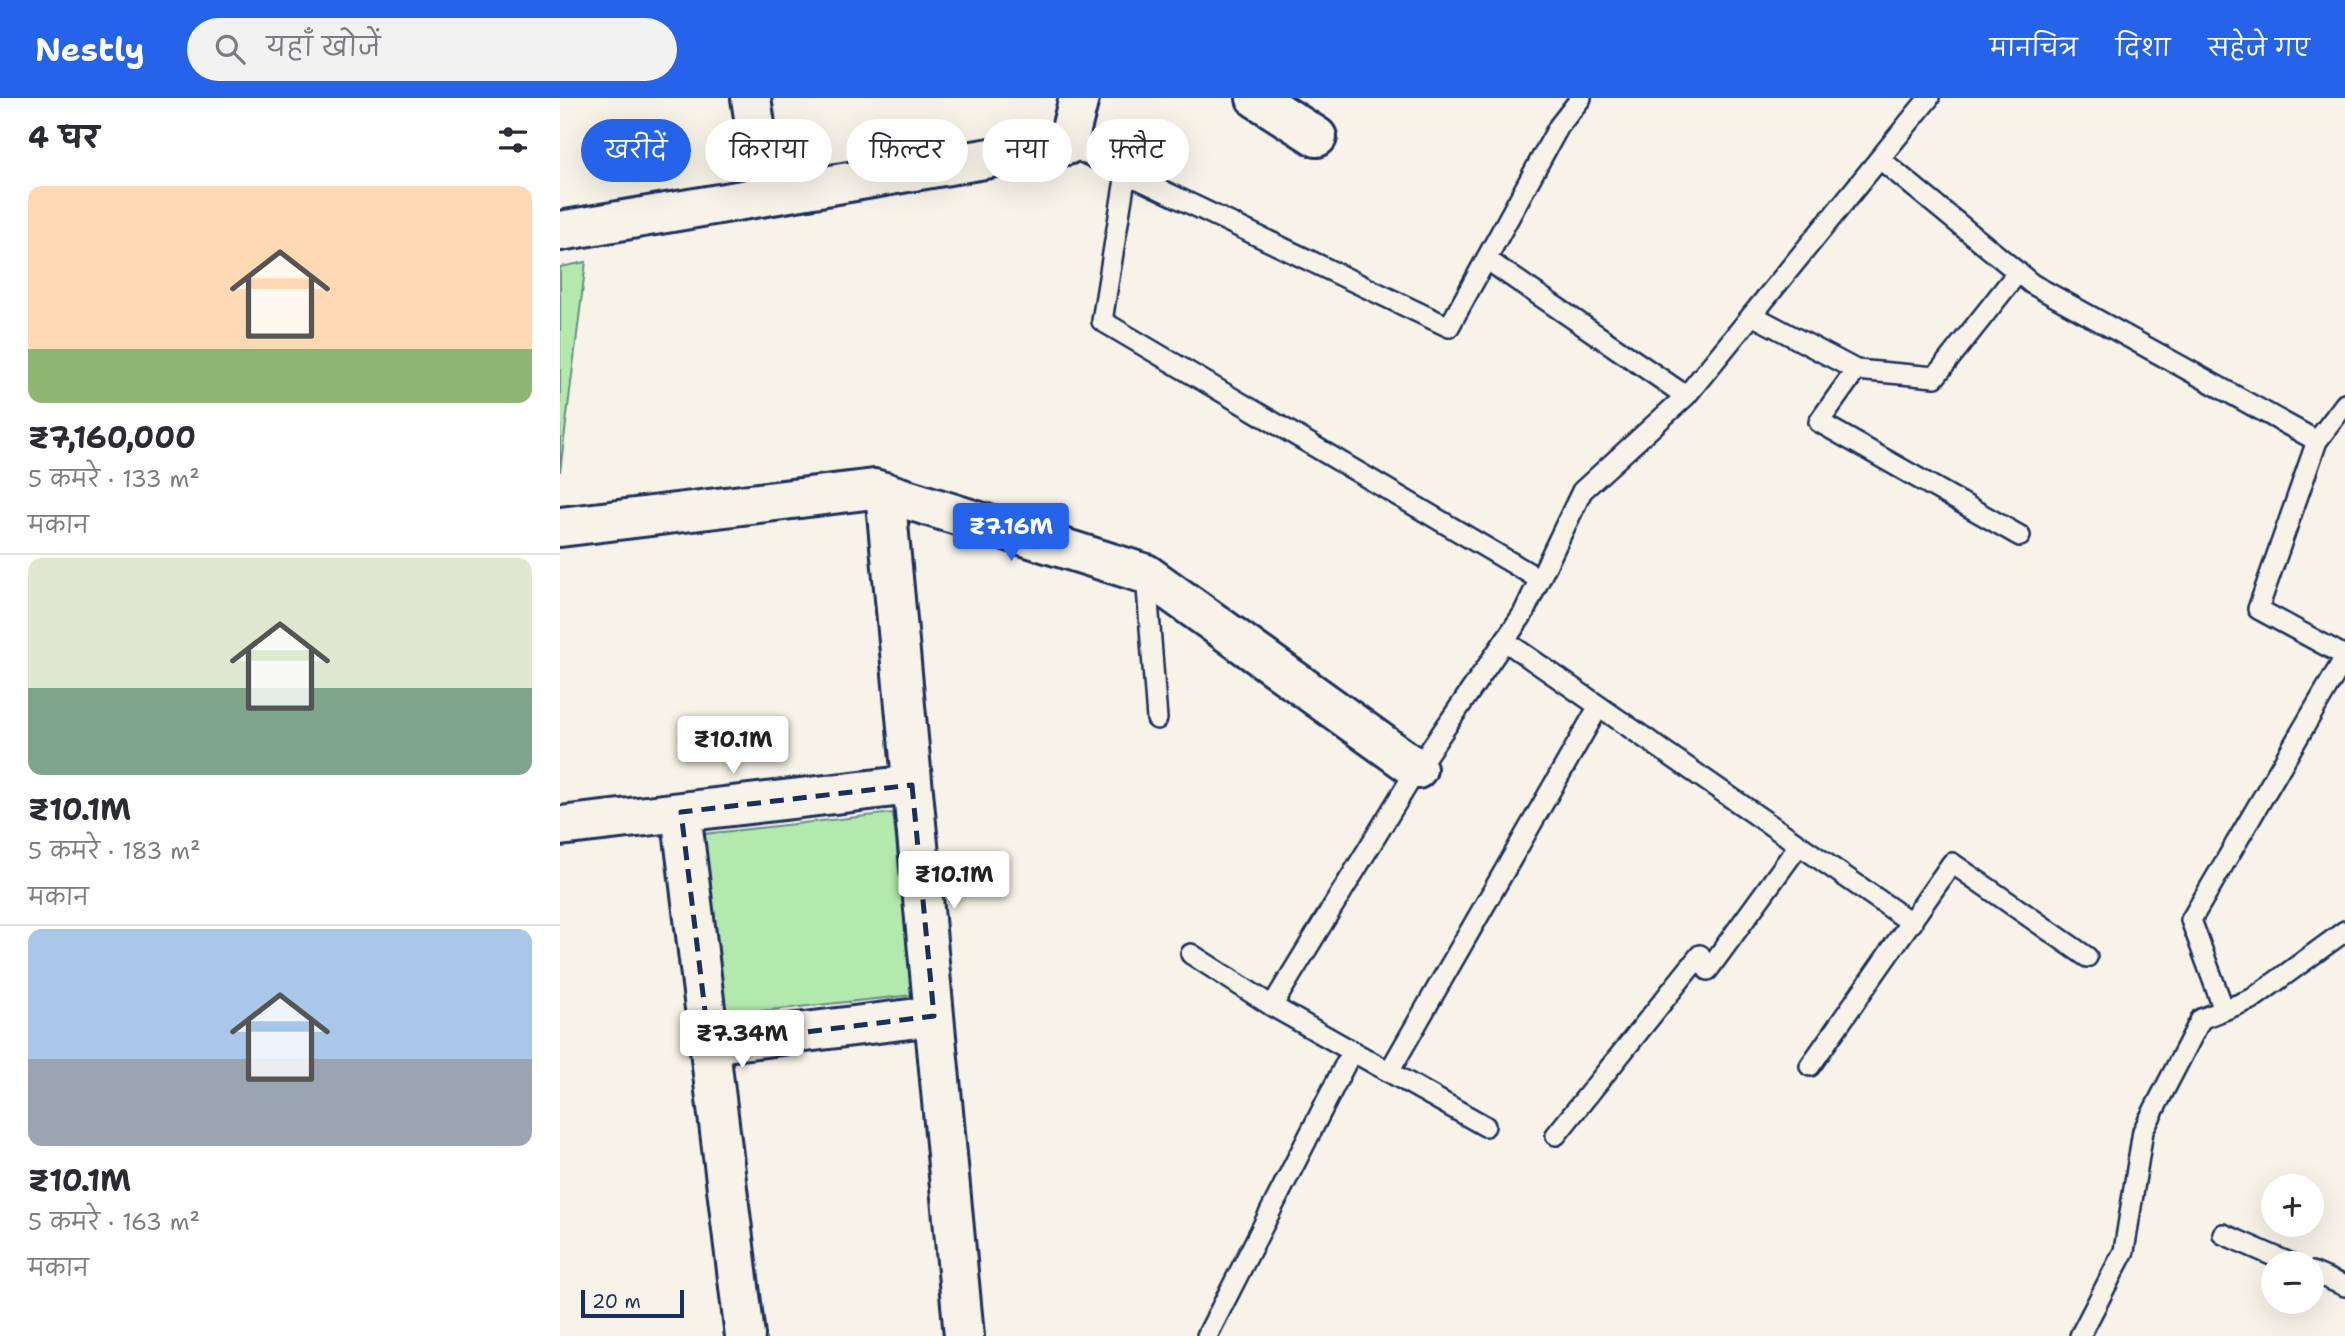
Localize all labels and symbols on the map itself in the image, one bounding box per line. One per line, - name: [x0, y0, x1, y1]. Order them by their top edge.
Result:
- pin: ₹7.16M: [954, 504, 1068, 563]
- pin: ₹10.1M: [676, 716, 790, 776]
- pin: ₹10.1M: [897, 852, 1011, 911]
- pin: ₹7.34M: [685, 1010, 799, 1070]
- scale bar: [581, 1287, 684, 1319]

